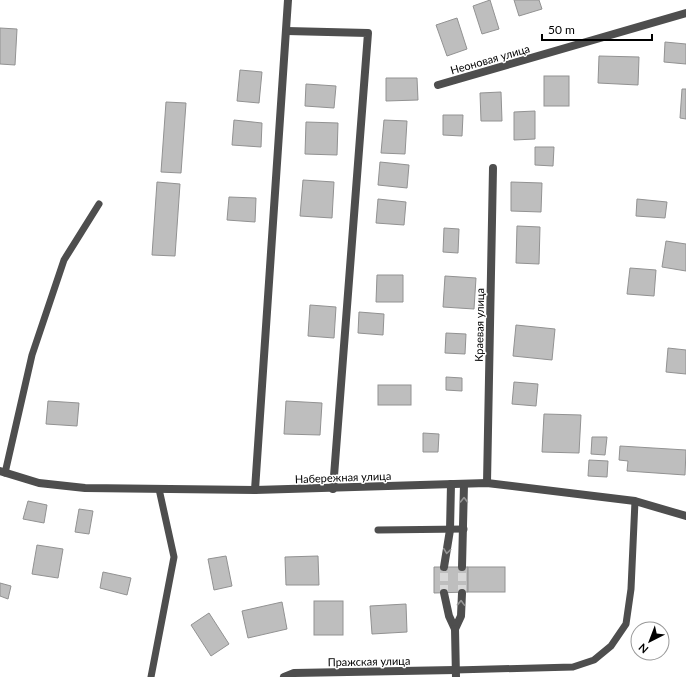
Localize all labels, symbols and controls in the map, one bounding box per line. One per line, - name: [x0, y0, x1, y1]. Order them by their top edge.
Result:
- scale bar: [542, 16, 652, 42]
- text: 50 m: [548, 22, 575, 37]
- street label: Неоновая улица: [449, 41, 531, 77]
- street label: Краевая улица: [472, 288, 486, 362]
- street label: Набережная улица: [295, 469, 391, 485]
- one-way arrow: [460, 497, 468, 503]
- one-way arrow: [443, 547, 452, 554]
- one-way arrow: [457, 600, 466, 606]
- north arrow: [630, 621, 670, 661]
- text: N: [635, 641, 650, 656]
- street label: Пражская улица: [327, 654, 411, 668]

